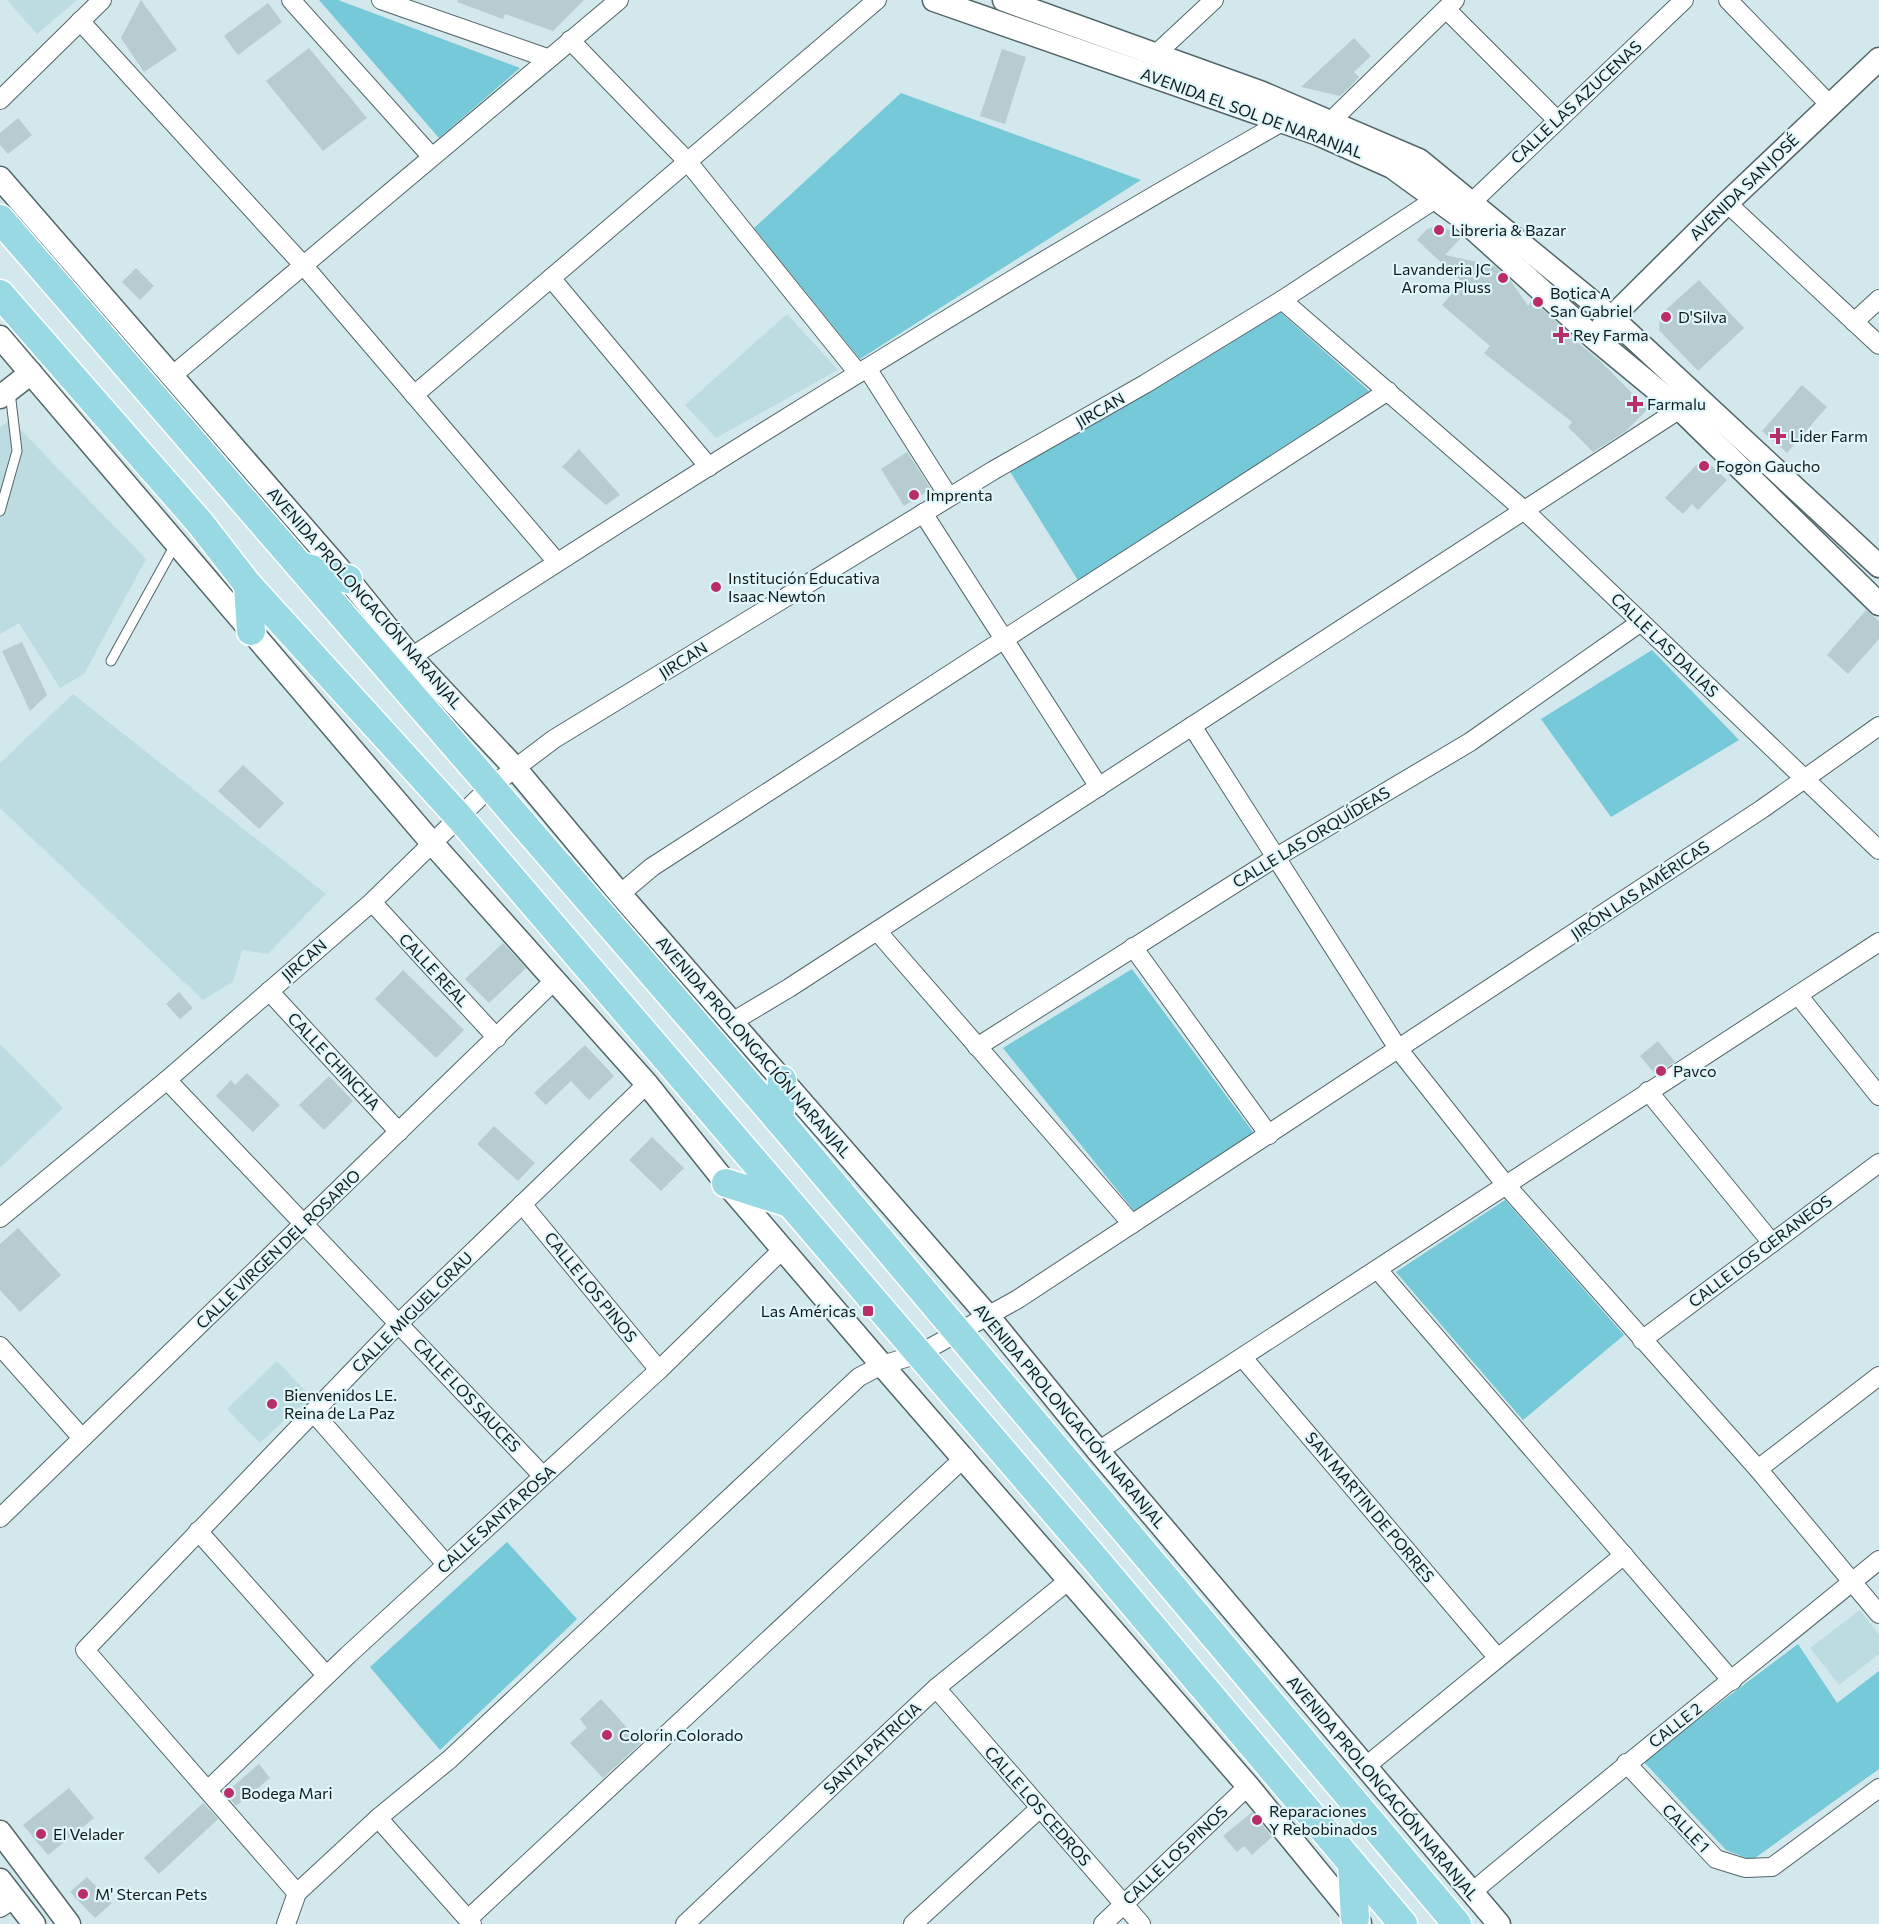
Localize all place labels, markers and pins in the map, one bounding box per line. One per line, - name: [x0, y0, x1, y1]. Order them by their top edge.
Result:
- place label: Libreria & Bazar: [1451, 220, 1567, 239]
- marker: Libreria & Bazar: [1432, 223, 1446, 237]
- place label: Lavanderia JC Aroma Pluss: [1393, 259, 1491, 296]
- marker: Lavanderia JC Aroma Pluss: [1496, 271, 1510, 285]
- place label: Botica A San Gabriel: [1550, 283, 1633, 320]
- marker: Botica A San Gabriel: [1531, 295, 1545, 309]
- place label: D'Silva: [1678, 307, 1727, 326]
- marker: D'Silva: [1659, 310, 1673, 324]
- place label: Rey Farma: [1573, 325, 1649, 344]
- marker: Rey Farma: [1554, 328, 1568, 342]
- place label: Farmalu: [1647, 394, 1706, 413]
- marker: Farmalu: [1628, 397, 1642, 411]
- place label: Lider Farm: [1790, 426, 1868, 445]
- marker: Lider Farm: [1771, 429, 1785, 443]
- place label: Fogon Gaucho: [1716, 456, 1820, 475]
- marker: Fogon Gaucho: [1697, 459, 1711, 473]
- place label: Imprenta: [926, 485, 993, 504]
- marker: Imprenta: [907, 488, 921, 502]
- place label: Institución Educativa Isaac Newton: [728, 568, 880, 605]
- marker: Institución Educativa Isaac Newton: [709, 580, 723, 594]
- place label: Pavco: [1673, 1061, 1717, 1080]
- marker: Pavco: [1654, 1064, 1668, 1078]
- place label: Las Américas: [761, 1301, 856, 1320]
- marker: Las Américas: [861, 1304, 875, 1318]
- place label: Bienvenidos LE. Reina de La Paz: [284, 1385, 397, 1422]
- marker: Bienvenidos LE. Reina de La Paz: [265, 1397, 279, 1411]
- place label: Colorin Colorado: [619, 1725, 743, 1744]
- marker: Colorin Colorado: [600, 1728, 614, 1742]
- place label: Bodega Mari: [241, 1783, 333, 1802]
- marker: Bodega Mari: [222, 1786, 236, 1800]
- place label: Reparaciones Y Rebobinados: [1269, 1801, 1377, 1838]
- marker: Reparaciones Y Rebobinados: [1250, 1813, 1264, 1827]
- place label: El Velader: [53, 1824, 125, 1843]
- marker: El Velader: [34, 1827, 48, 1841]
- place label: M' Stercan Pets: [95, 1884, 207, 1903]
- marker: M' Stercan Pets: [76, 1887, 90, 1901]

